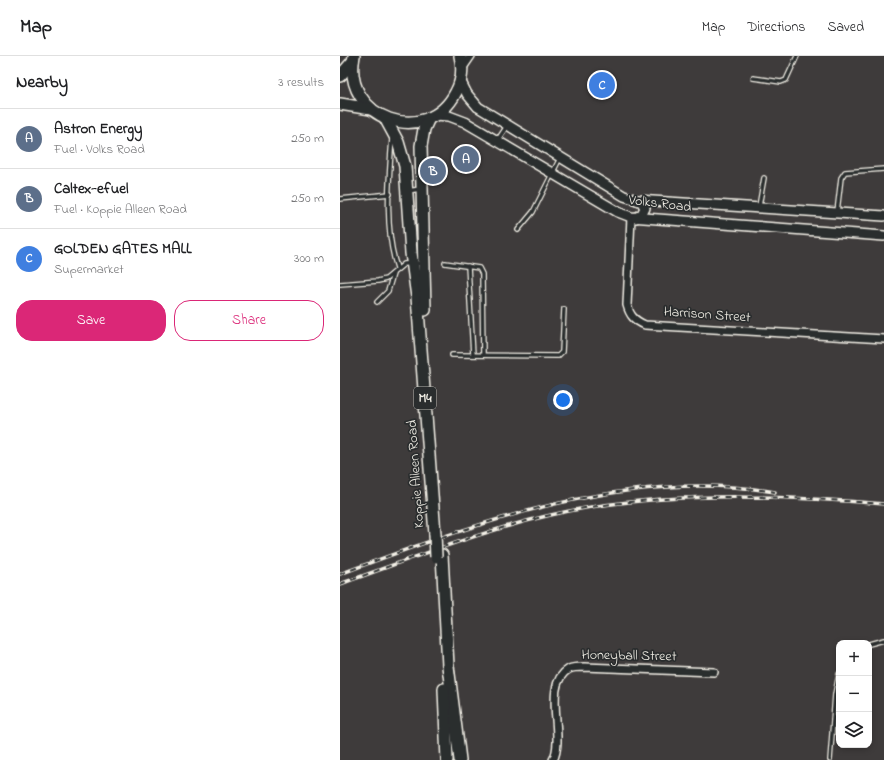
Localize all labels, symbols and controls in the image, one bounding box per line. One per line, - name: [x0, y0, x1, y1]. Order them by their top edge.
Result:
- text: Map: [20, 14, 52, 41]
- text: Map: [702, 17, 725, 38]
- text: Directions: [747, 17, 805, 38]
- text: Saved: [827, 17, 864, 38]
- text: Nearby: [16, 70, 68, 95]
- pin: C: [589, 70, 615, 100]
- text: 3 results: [278, 73, 324, 92]
- text: Astron Energy: [54, 118, 142, 140]
- text: A: [25, 129, 33, 148]
- text: 250 m: [291, 129, 324, 148]
- text: Fuel · Volks Road: [54, 140, 145, 159]
- pin: A: [453, 144, 479, 174]
- pin: B: [420, 156, 446, 186]
- text: Caltex-efuel: [54, 178, 128, 200]
- text: B: [25, 189, 33, 208]
- text: 250 m: [291, 189, 324, 208]
- street label: Volks Road: [626, 190, 693, 218]
- text: Fuel · Koppie Alleen Road: [54, 200, 187, 219]
- text: GOLDEN GATES MALL: [54, 238, 192, 260]
- text: C: [25, 249, 33, 268]
- text: 300 m: [294, 249, 324, 268]
- text: Supermarket: [54, 260, 124, 279]
- button: Save: [16, 300, 166, 341]
- button: Share: [174, 300, 324, 341]
- street label: Harrison Street: [663, 301, 751, 329]
- road number: M4: [414, 387, 436, 409]
- your location: [553, 390, 573, 410]
- street label: Koppie Alleen Road: [402, 419, 430, 529]
- map controls: [836, 640, 872, 748]
- button: +: [836, 640, 872, 676]
- street label: Honeyball Street: [581, 645, 677, 668]
- button: −: [836, 676, 872, 712]
- button: layers: [836, 712, 872, 748]

